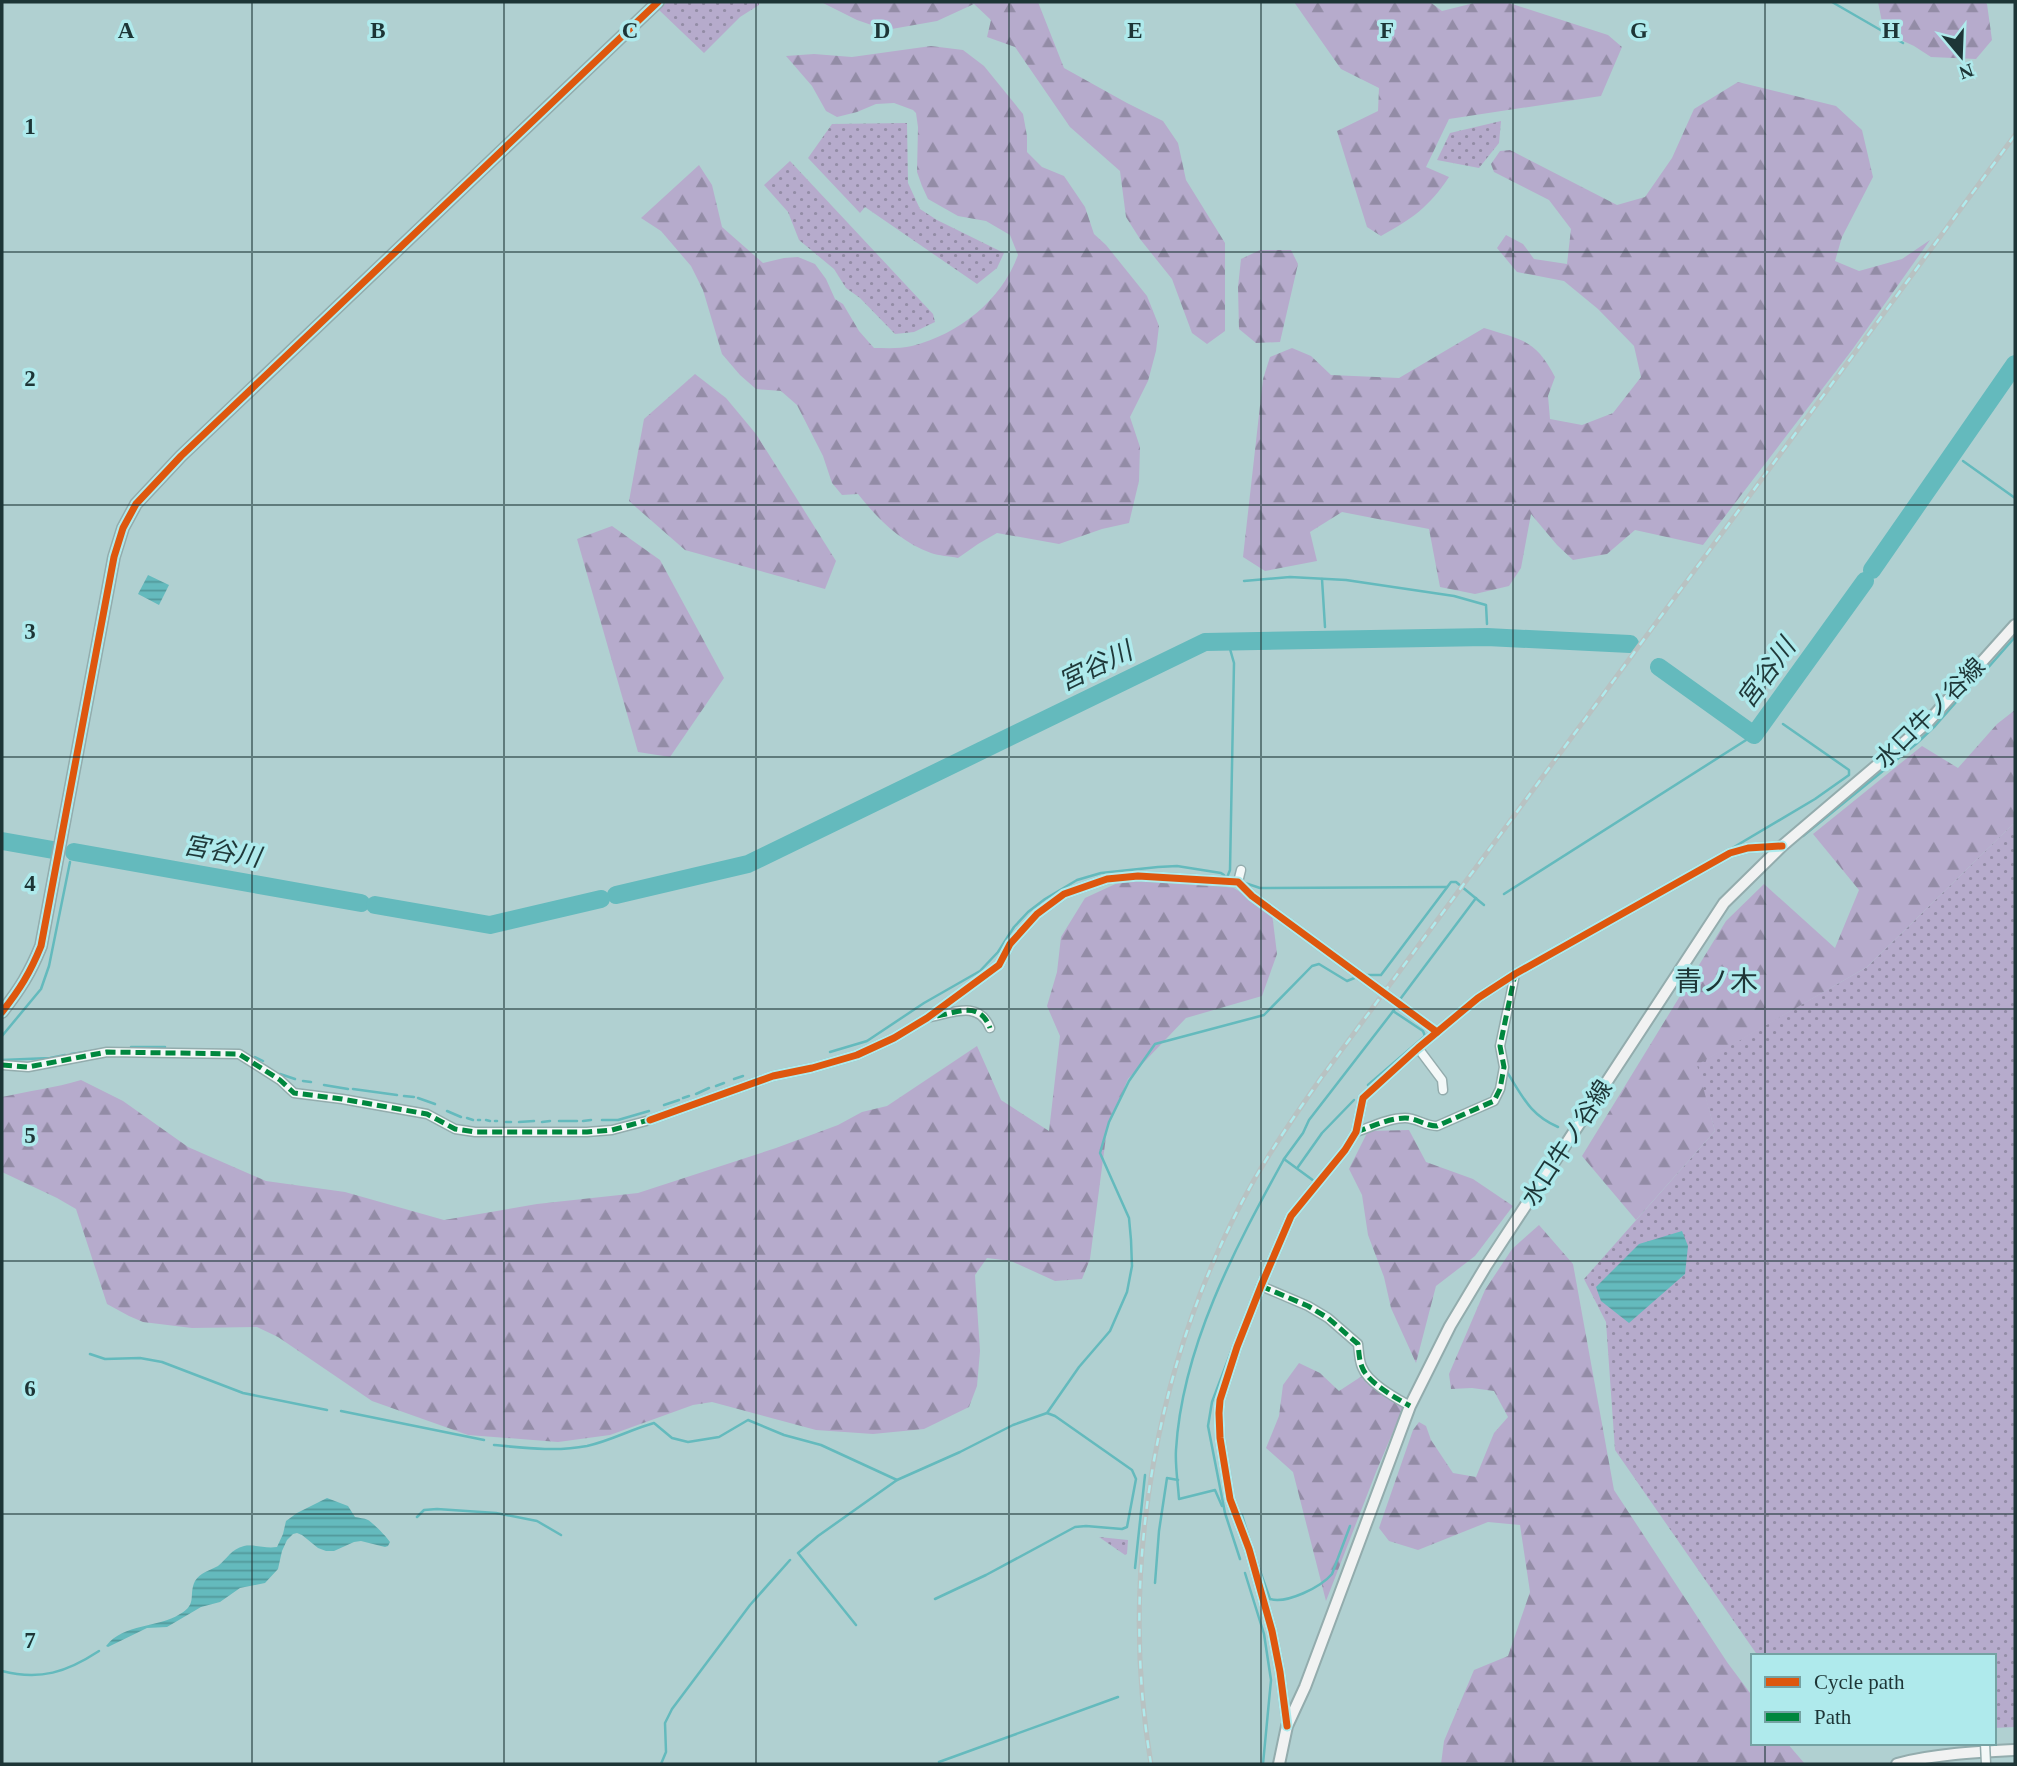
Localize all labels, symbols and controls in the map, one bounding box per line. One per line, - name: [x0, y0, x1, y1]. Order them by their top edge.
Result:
- text: A: [118, 18, 135, 43]
- text: B: [370, 18, 386, 43]
- text: C: [622, 18, 638, 43]
- text: D: [874, 18, 890, 43]
- text: E: [1127, 18, 1143, 43]
- text: F: [1380, 18, 1394, 43]
- text: G: [1630, 18, 1648, 43]
- text: H: [1882, 18, 1900, 43]
- north arrow: [1926, 21, 1996, 91]
- text: N: [1956, 59, 1976, 84]
- text: 1: [24, 114, 36, 139]
- text: 2: [24, 366, 36, 391]
- text: 3: [24, 619, 36, 644]
- water label: 宮谷川: [1732, 631, 1803, 713]
- water label: 宮谷川: [1054, 635, 1139, 697]
- street label: 水口牛ノ谷線: [1870, 653, 1990, 773]
- water label: 宮谷川: [181, 830, 266, 873]
- text: 4: [24, 871, 36, 896]
- district label: 青ノ木: [1674, 966, 1758, 997]
- street label: 水口牛ノ谷線: [1517, 1076, 1617, 1210]
- text: 5: [24, 1123, 36, 1148]
- text: 6: [24, 1376, 36, 1401]
- text: 7: [24, 1628, 36, 1653]
- legend: [1751, 1654, 1996, 1745]
- text: Cycle path: [1814, 1670, 1905, 1694]
- text: Path: [1814, 1705, 1852, 1729]

